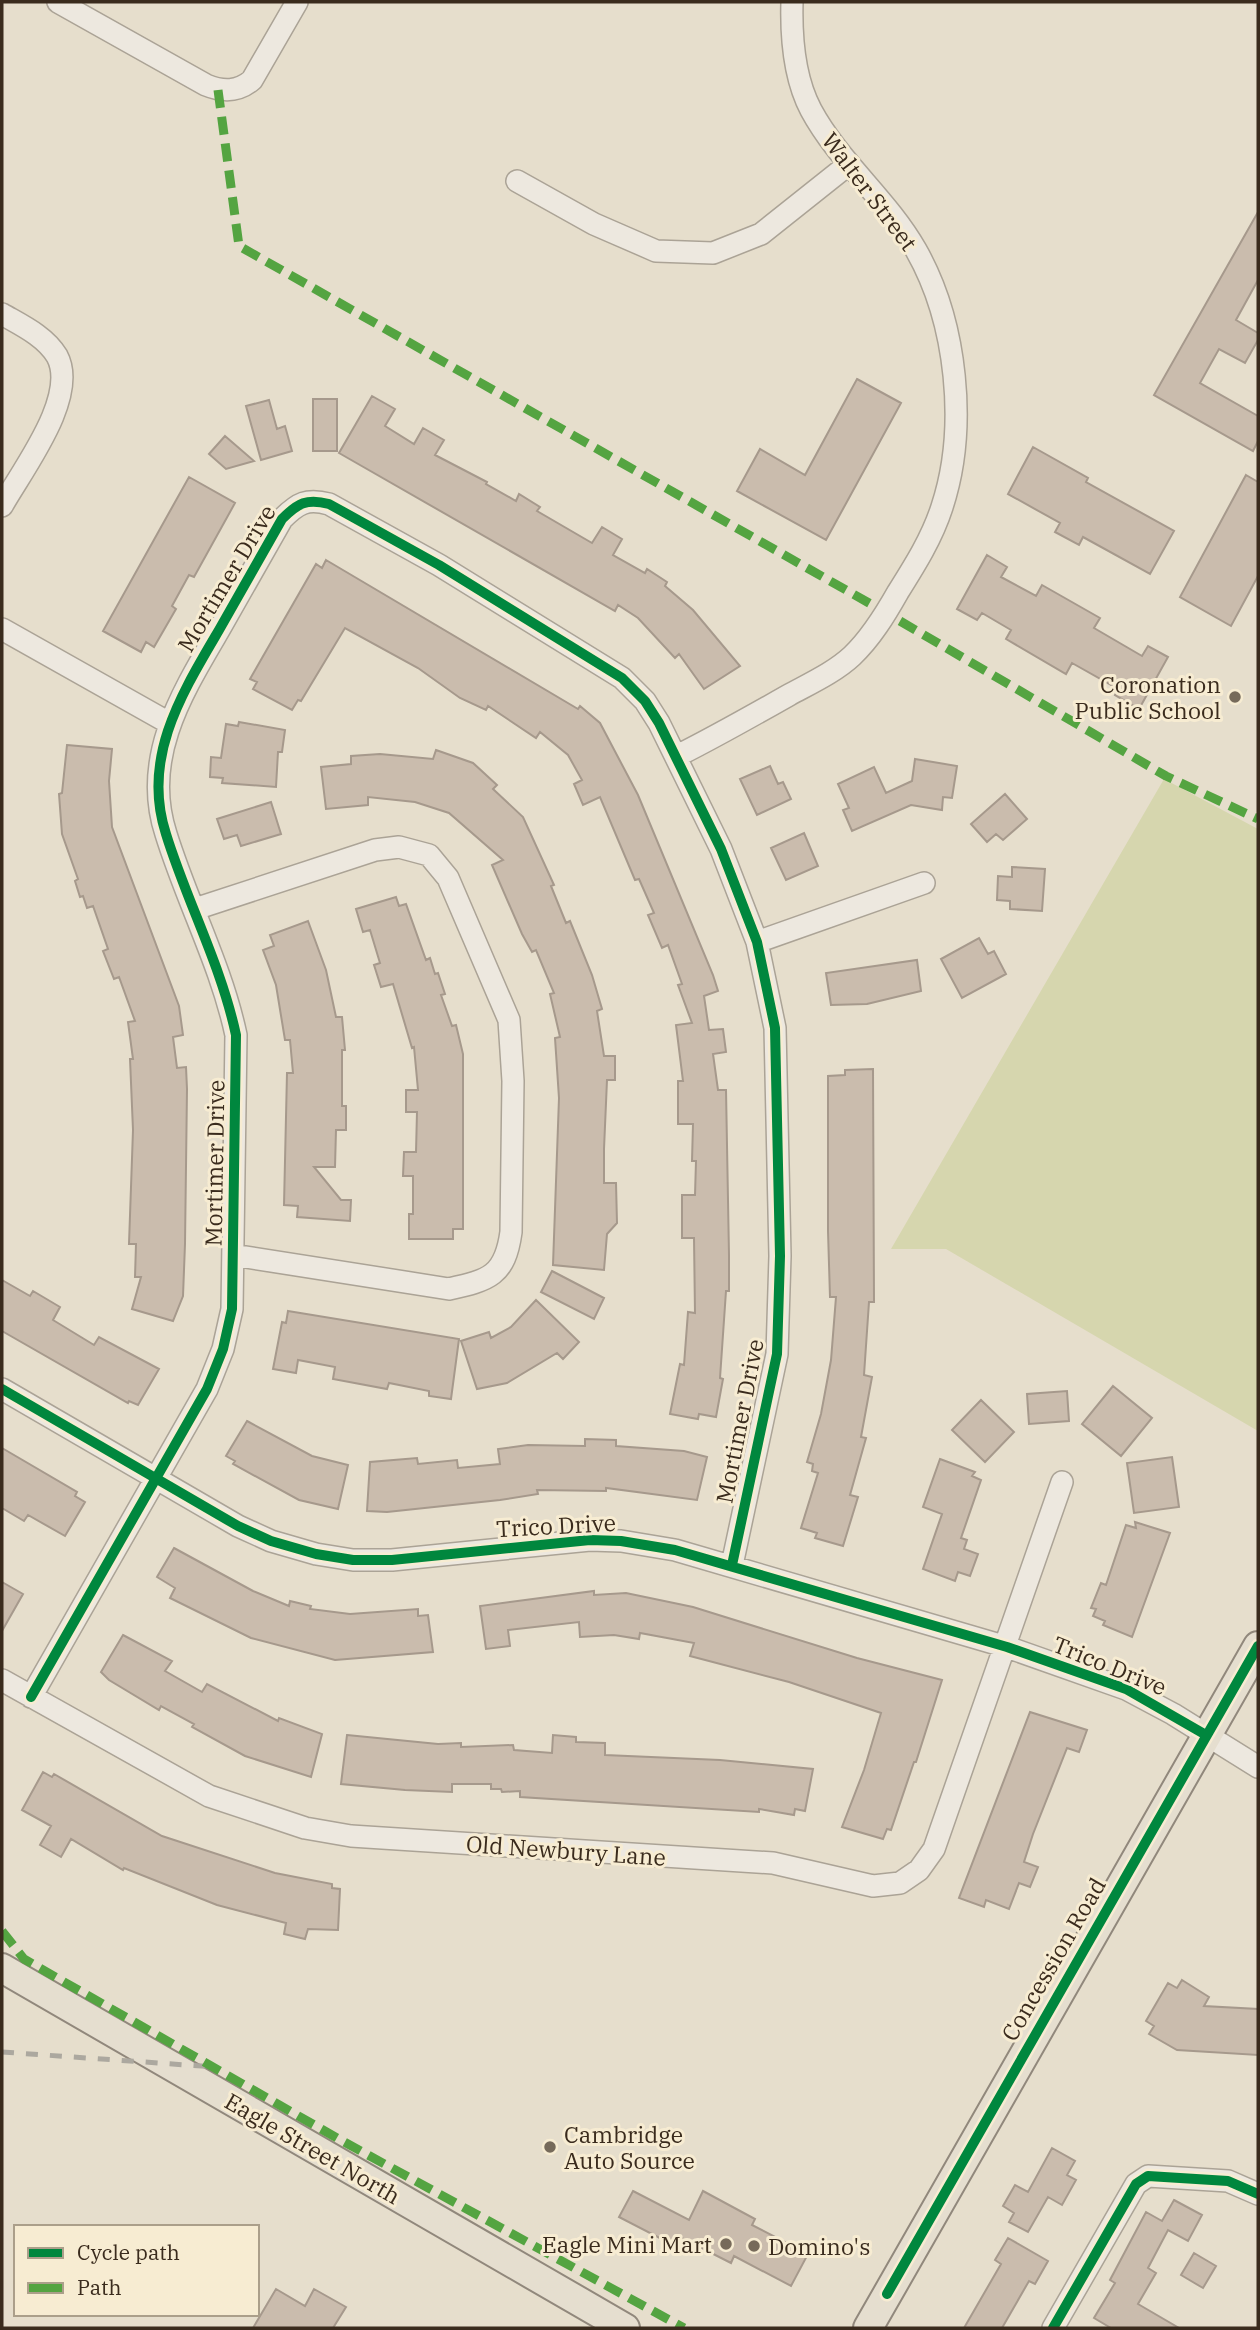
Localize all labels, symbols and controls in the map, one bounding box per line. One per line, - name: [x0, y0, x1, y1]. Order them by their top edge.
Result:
- street label: Walter Street: [816, 126, 924, 256]
- street label: Mortimer Drive: [170, 499, 282, 657]
- place label: Coronation Public School: [1074, 669, 1221, 725]
- marker: Coronation Public School: [1227, 689, 1243, 705]
- street label: Mortimer Drive: [198, 1079, 230, 1247]
- street label: Mortimer Drive: [708, 1336, 770, 1506]
- street label: Trico Drive: [495, 1507, 617, 1543]
- street label: Trico Drive: [1049, 1629, 1171, 1701]
- street label: Old Newbury Lane: [465, 1828, 667, 1872]
- street label: Concession Road: [994, 1872, 1112, 2046]
- street label: Eagle Street North: [220, 2086, 406, 2210]
- place label: Cambridge Auto Source: [564, 2119, 695, 2175]
- marker: Cambridge Auto Source: [542, 2139, 558, 2155]
- legend: [14, 2225, 259, 2316]
- place label: Eagle Mini Mart: [542, 2229, 712, 2259]
- place label: Domino's: [768, 2231, 870, 2261]
- marker: Eagle Mini Mart: [718, 2236, 734, 2252]
- text: Cycle path: [77, 2238, 180, 2266]
- marker: Domino's: [746, 2238, 762, 2254]
- text: Path: [77, 2273, 122, 2301]

